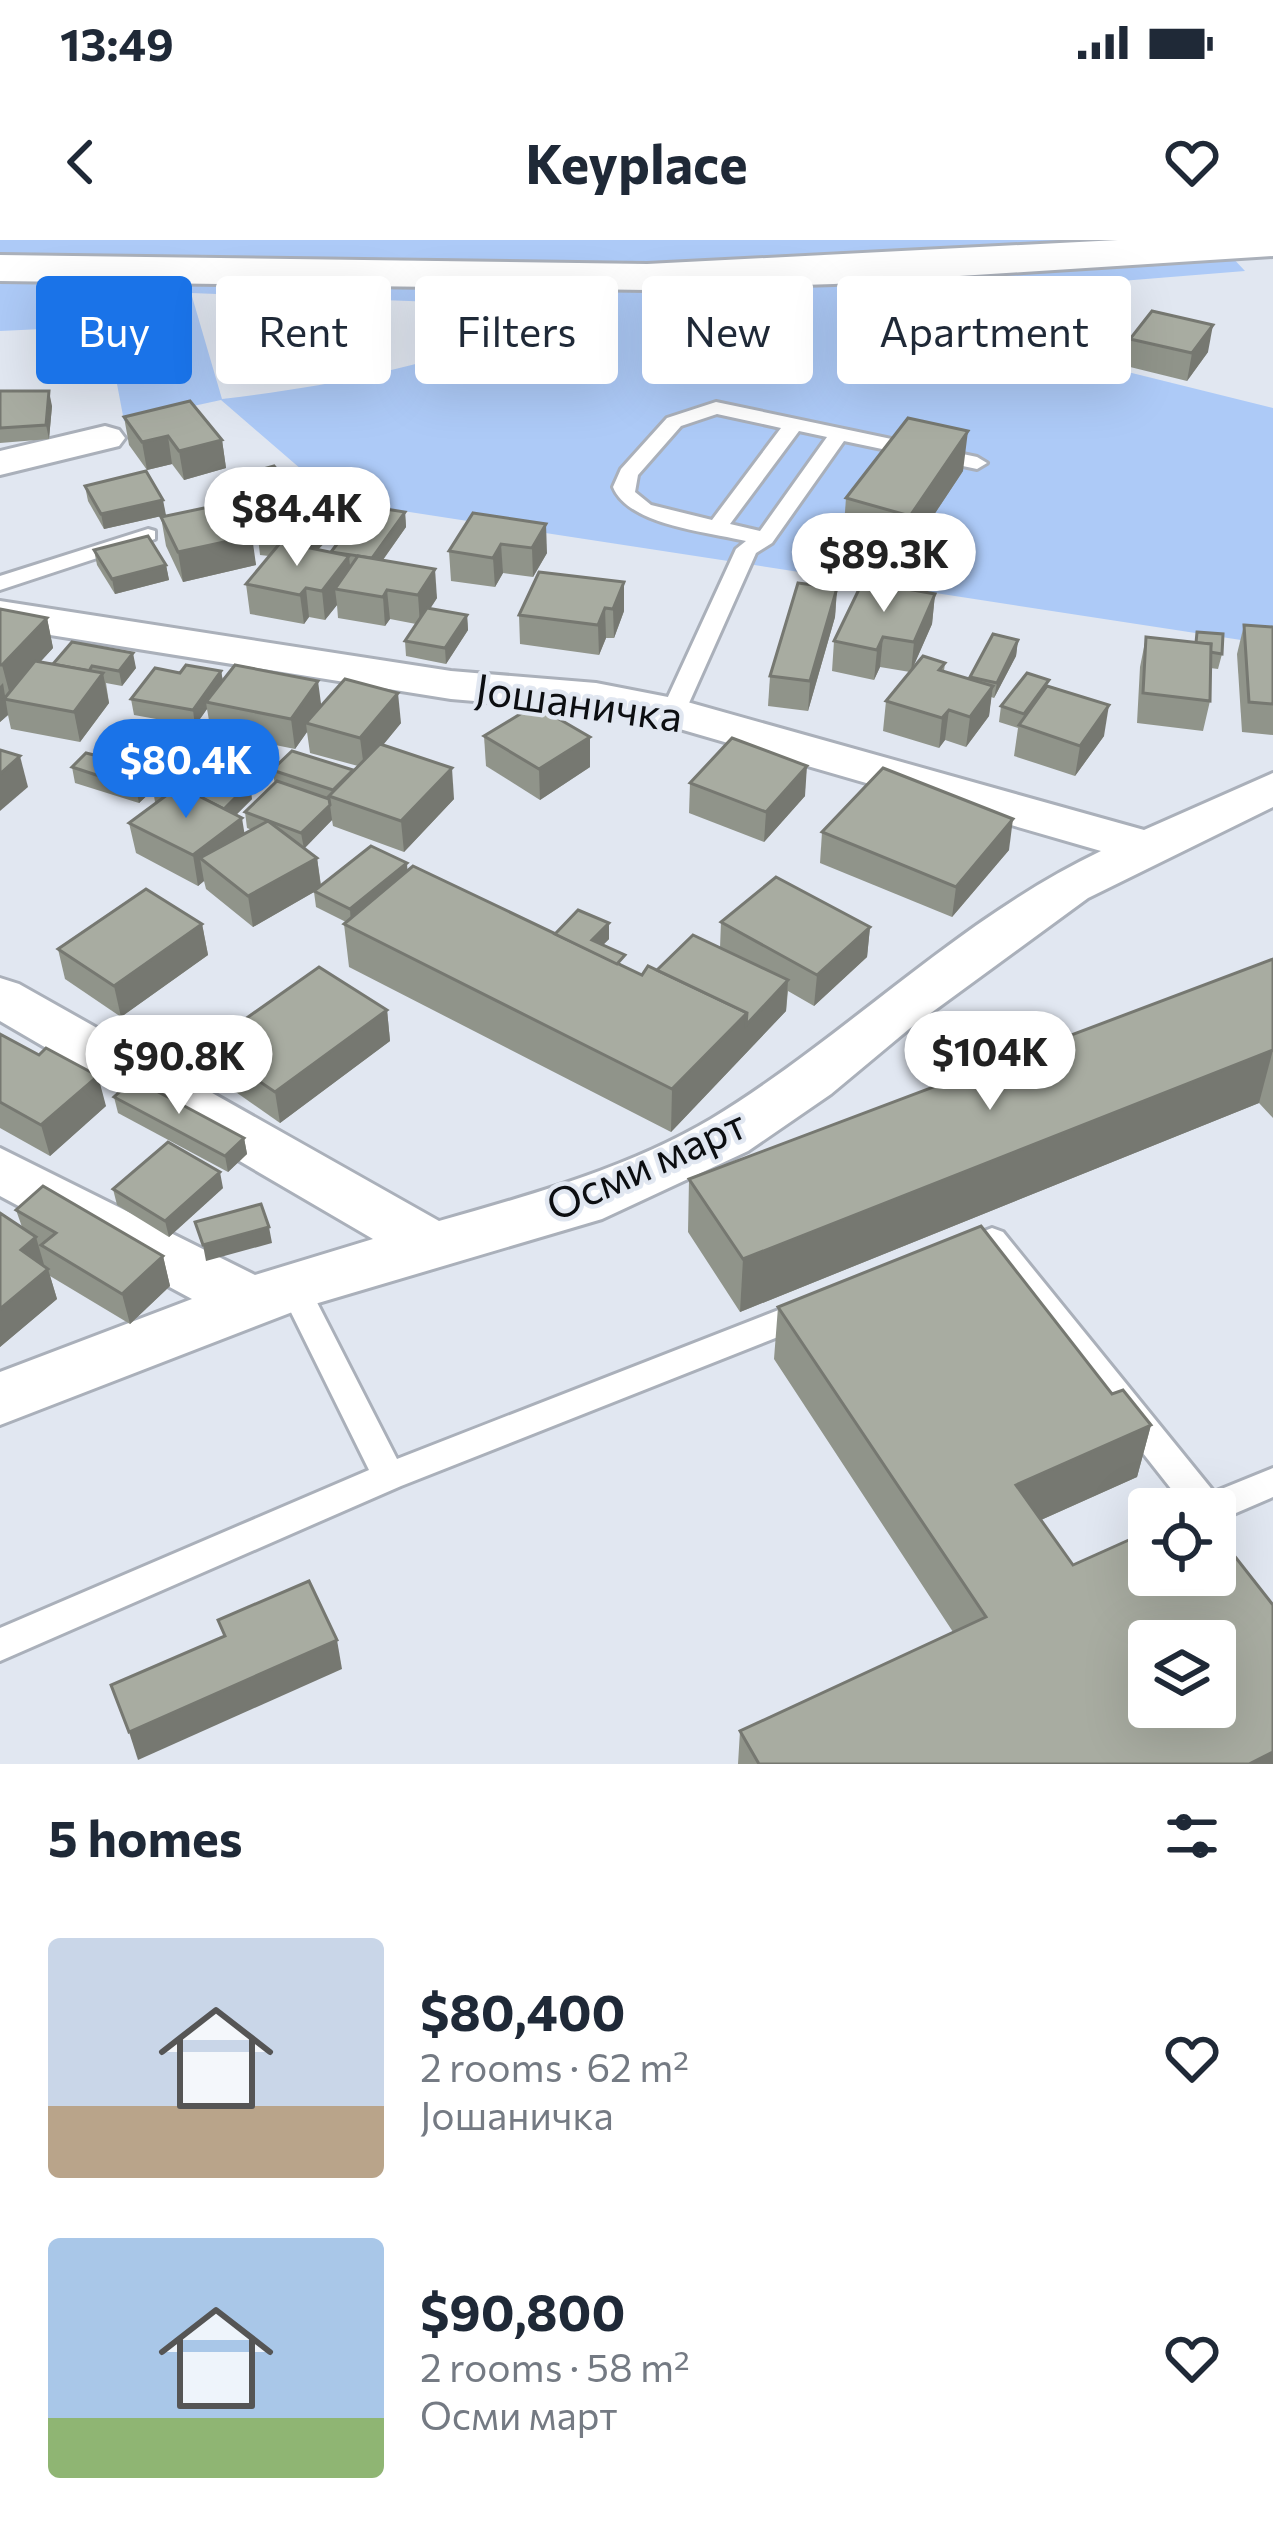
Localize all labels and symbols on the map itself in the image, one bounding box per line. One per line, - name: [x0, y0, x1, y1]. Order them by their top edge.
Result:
- pin: $84.4K: [199, 467, 395, 569]
- pin: $89.3K: [786, 513, 982, 615]
- street label: Јошаничка: [472, 661, 686, 741]
- pin: $80.4K: [88, 719, 284, 821]
- pin: $104K: [906, 1011, 1074, 1113]
- pin: $90.8K: [81, 1015, 277, 1117]
- street label: Осми март: [537, 1096, 753, 1230]

